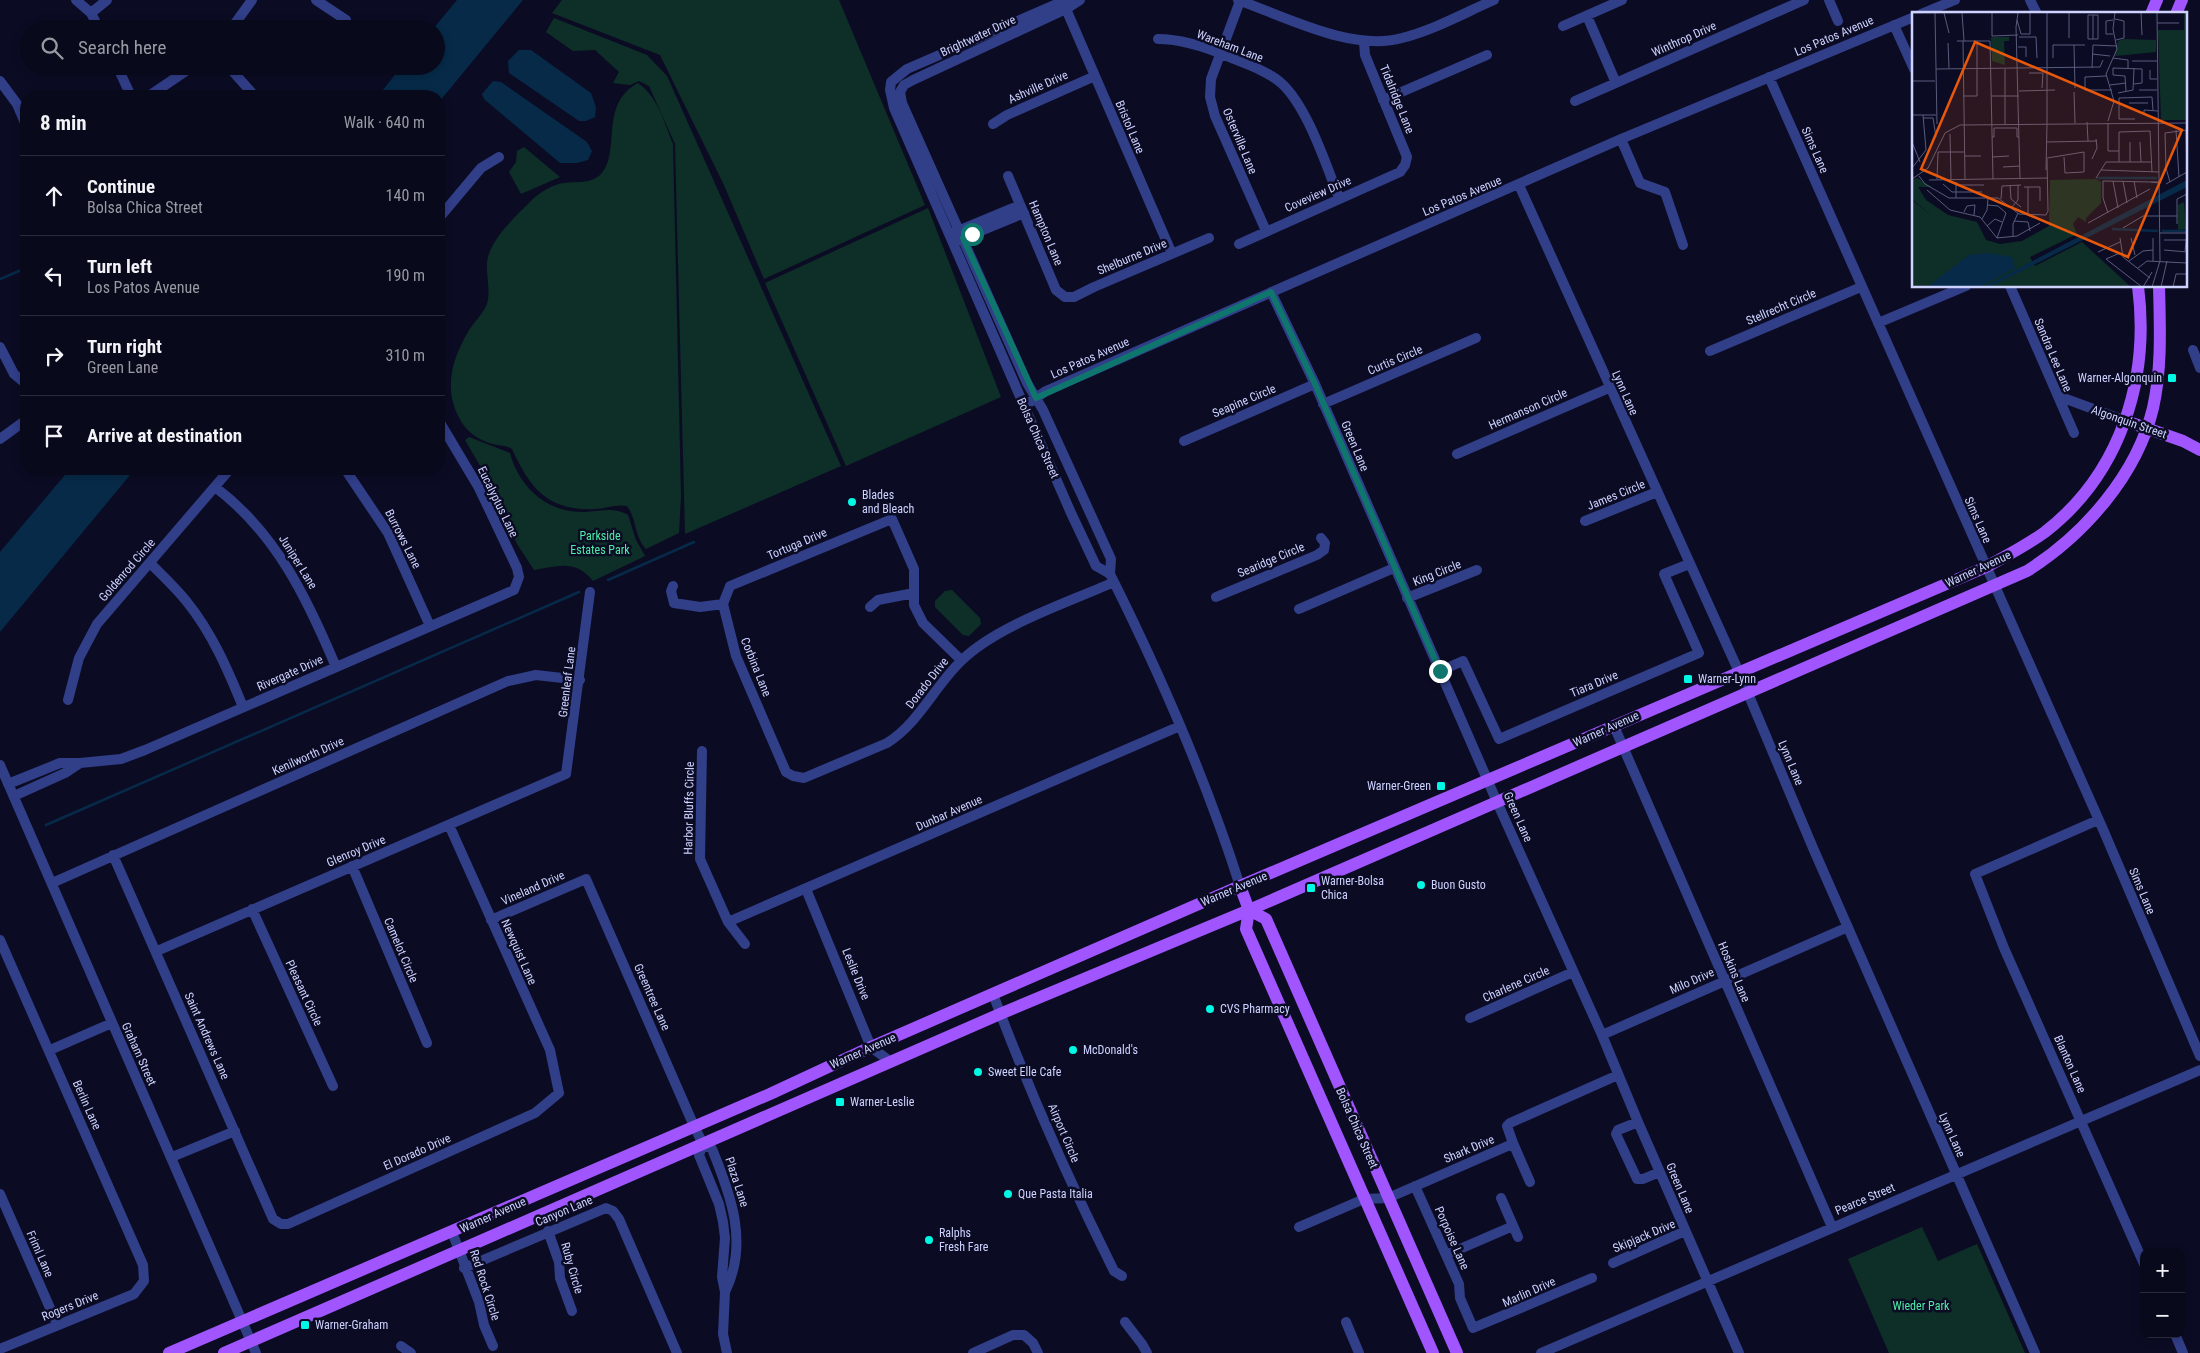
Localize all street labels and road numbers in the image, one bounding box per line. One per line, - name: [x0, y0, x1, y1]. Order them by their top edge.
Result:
- street label: Brightwater Drive: [938, 12, 1018, 60]
- street label: Los Patos Avenue: [1792, 13, 1876, 59]
- street label: Winthrop Drive: [1650, 18, 1719, 59]
- street label: Wareham Lane: [1195, 27, 1266, 65]
- street label: Tidalridge Lane: [1377, 63, 1417, 136]
- street label: Ashville Drive: [1006, 67, 1070, 106]
- street label: Bristol Lane: [1113, 98, 1148, 156]
- street label: Osterville Lane: [1220, 106, 1260, 176]
- street label: Sims Lane: [1799, 125, 1832, 176]
- street label: Coveview Drive: [1283, 173, 1354, 215]
- street label: Los Patos Avenue: [1420, 173, 1504, 219]
- street label: Hampton Lane: [1026, 198, 1066, 268]
- street label: Shelburne Drive: [1095, 236, 1169, 278]
- street label: Stellrecht Circle: [1744, 286, 1818, 328]
- street label: Sandra Lee Lane: [2031, 316, 2075, 394]
- street label: Los Patos Avenue: [1049, 334, 1132, 382]
- street label: Curtis Circle: [1366, 342, 1425, 378]
- street label: Lynn Lane: [1609, 369, 1641, 418]
- street label: Seapine Circle: [1210, 381, 1278, 421]
- street label: Hermanson Circle: [1487, 385, 1570, 433]
- street label: Bolsa Chica Street: [1014, 395, 1062, 481]
- street label: Algonquin Street: [2090, 403, 2169, 442]
- street label: Green Lane: [1338, 419, 1372, 474]
- street label: Eucalyptus Lane: [475, 464, 521, 540]
- street label: James Circle: [1585, 477, 1647, 513]
- street label: Sims Lane: [1962, 495, 1995, 546]
- street label: Burrows Lane: [382, 507, 424, 571]
- street label: Tortuga Drive: [765, 525, 829, 563]
- street label: Juniper Lane: [276, 532, 320, 592]
- street label: Goldenrod Circle: [96, 535, 158, 604]
- street label: Searidge Circle: [1235, 539, 1307, 580]
- street label: Warner Avenue: [1943, 548, 2013, 590]
- street label: King Circle: [1411, 557, 1464, 589]
- street label: Corbina Lane: [738, 635, 774, 699]
- street label: Greenleaf Lane: [556, 645, 578, 718]
- street label: Rivergate Drive: [255, 652, 326, 694]
- street label: Dorado Drive: [903, 654, 951, 711]
- street label: Tiara Drive: [1568, 668, 1620, 700]
- street label: Warner Avenue: [1571, 708, 1642, 750]
- street label: Kenilworth Drive: [270, 734, 346, 778]
- street label: Lynn Lane: [1775, 739, 1807, 788]
- street label: Harbor Bluffs Circle: [681, 761, 697, 855]
- street label: Green Lane: [1501, 790, 1535, 845]
- street label: Dunbar Avenue: [914, 792, 985, 834]
- street label: Glenroy Drive: [325, 832, 388, 870]
- street label: Sims Lane: [2126, 866, 2158, 917]
- street label: Vineland Drive: [499, 868, 567, 908]
- street label: Warner Avenue: [1199, 869, 1270, 909]
- street label: Camelot Circle: [381, 915, 421, 985]
- street label: Newquist Lane: [498, 917, 540, 987]
- street label: Hoskins Lane: [1715, 940, 1753, 1005]
- street label: Leslie Drive: [839, 946, 873, 1002]
- street label: Pleasant Circle: [283, 958, 326, 1029]
- street label: Greentree Lane: [631, 961, 673, 1033]
- street label: Charlene Circle: [1480, 963, 1552, 1005]
- street label: Milo Drive: [1668, 965, 1717, 997]
- street label: Saint Andrews Lane: [182, 990, 233, 1082]
- street label: Graham Street: [119, 1020, 159, 1088]
- street label: Warner Avenue: [828, 1030, 899, 1072]
- street label: Blanton Lane: [2051, 1033, 2089, 1095]
- street label: Berlin Lane: [70, 1078, 104, 1132]
- street label: Bolsa Chica Street: [1333, 1085, 1381, 1171]
- street label: Airport Circle: [1045, 1101, 1083, 1165]
- street label: Lynn Lane: [1936, 1111, 1968, 1160]
- street label: El Dorado Drive: [381, 1131, 453, 1173]
- street label: Shark Drive: [1442, 1132, 1497, 1166]
- street label: Plaza Lane: [722, 1155, 752, 1209]
- street label: Green Lane: [1663, 1161, 1697, 1216]
- street label: Pearce Street: [1833, 1180, 1897, 1218]
- street label: Canyon Lane: [533, 1193, 595, 1229]
- street label: Warner Avenue: [458, 1194, 529, 1236]
- street label: Porpoise Lane: [1432, 1204, 1472, 1272]
- street label: Skipjack Drive: [1611, 1216, 1678, 1255]
- street label: Friml Lane: [24, 1229, 57, 1280]
- street label: Ruby Circle: [558, 1241, 586, 1296]
- street label: Red Rock Circle: [467, 1248, 503, 1323]
- street label: Marlin Drive: [1500, 1274, 1558, 1310]
- street label: Rogers Drive: [40, 1288, 101, 1324]

